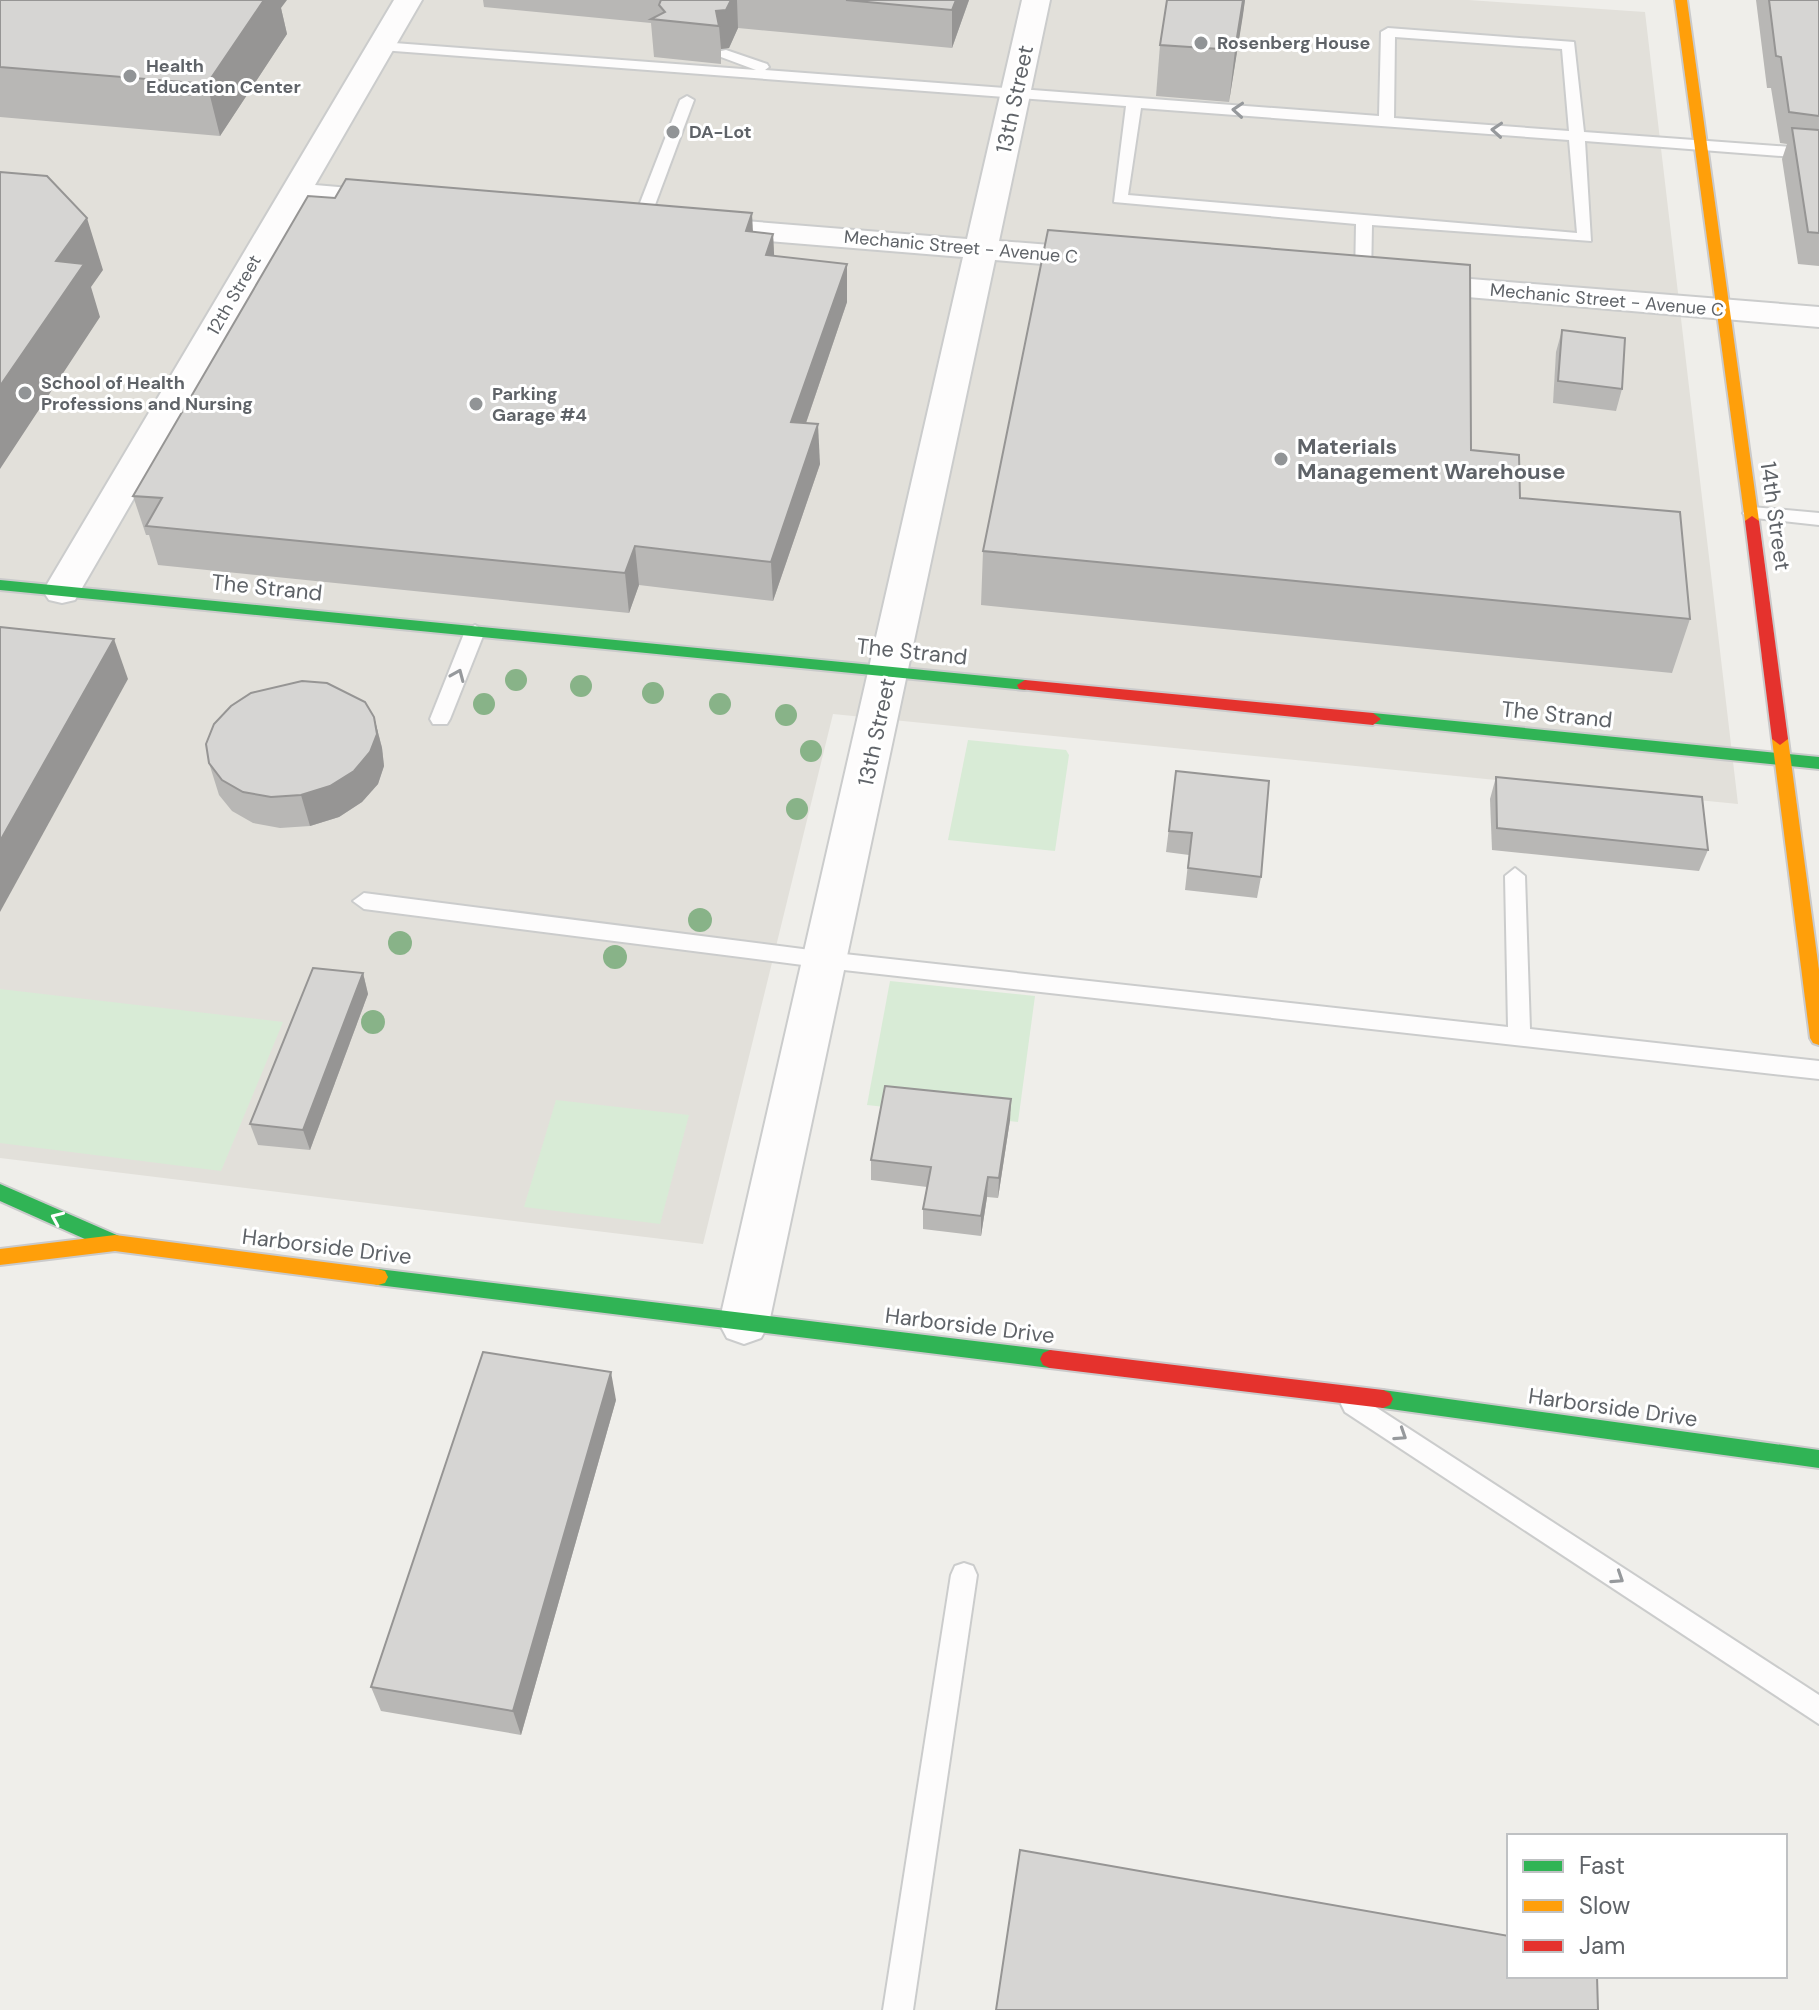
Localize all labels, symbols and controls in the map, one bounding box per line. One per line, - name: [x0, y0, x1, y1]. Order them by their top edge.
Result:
- place label: Rosenberg House: [1217, 31, 1371, 55]
- marker: Rosenberg House: [1192, 34, 1210, 52]
- street label: 13th Street: [989, 43, 1040, 156]
- place label: Health Education Center: [146, 54, 301, 99]
- marker: Health Education Center: [121, 67, 139, 85]
- one-way arrow: [1231, 102, 1244, 119]
- place label: DA-Lot: [689, 120, 752, 144]
- one-way arrow: [1490, 122, 1503, 139]
- marker: DA-Lot: [664, 123, 682, 141]
- street label: Mechanic Street - Avenue C: [843, 225, 1079, 269]
- street label: 12th Street: [201, 250, 267, 340]
- street label: Mechanic Street - Avenue C: [1489, 278, 1725, 322]
- place label: School of Health Professions and Nursing: [41, 371, 253, 416]
- place label: Parking Garage #4: [492, 382, 587, 427]
- marker: School of Health Professions and Nursing: [16, 384, 34, 402]
- marker: Parking Garage #4: [467, 395, 485, 413]
- place label: Materials Management Warehouse: [1297, 432, 1566, 486]
- marker: Materials Management Warehouse: [1272, 450, 1290, 468]
- street label: 14th Street: [1754, 460, 1797, 572]
- street label: The Strand: [210, 567, 324, 608]
- street label: The Strand: [855, 631, 969, 672]
- one-way arrow: [448, 669, 464, 683]
- street label: 13th Street: [851, 676, 902, 789]
- street label: The Strand: [1500, 694, 1614, 735]
- one-way arrow: [51, 1212, 65, 1228]
- street label: Harborside Drive: [240, 1222, 413, 1271]
- street label: Harborside Drive: [883, 1301, 1056, 1350]
- street label: Harborside Drive: [1526, 1381, 1699, 1434]
- one-way arrow: [1392, 1425, 1407, 1440]
- one-way arrow: [1609, 1568, 1624, 1583]
- legend: [1507, 1834, 1787, 1978]
- text: Fast: [1579, 1850, 1625, 1881]
- text: Slow: [1579, 1890, 1630, 1921]
- text: Jam: [1579, 1930, 1625, 1961]

